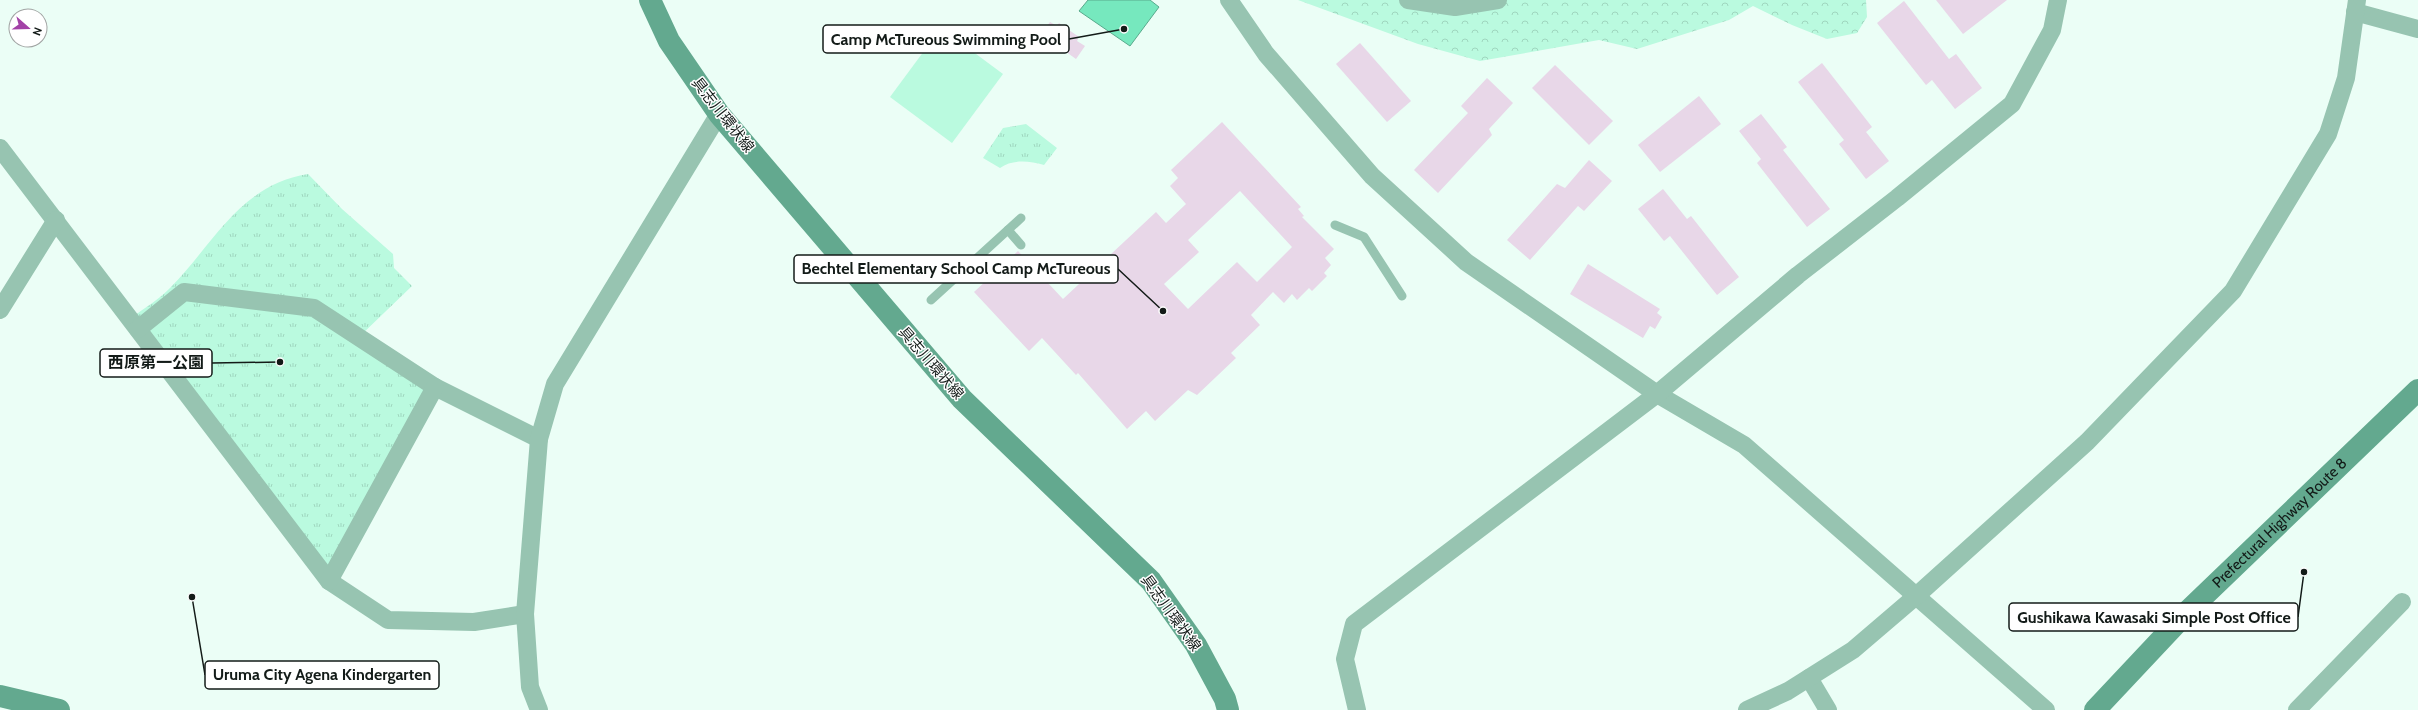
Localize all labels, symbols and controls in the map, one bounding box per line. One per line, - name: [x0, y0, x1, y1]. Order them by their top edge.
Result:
- north arrow: [8, 8, 48, 48]
- text: N: [29, 25, 45, 37]
- callout: Camp McTureous Swimming Pool: [823, 25, 1069, 53]
- text: Camp McTureous Swimming Pool: [831, 30, 1061, 49]
- street label: 具志川環状線: [688, 74, 758, 156]
- callout: Bechtel Elementary School Camp McTureous: [794, 255, 1118, 283]
- text: Bechtel Elementary School Camp McTureous: [802, 259, 1111, 278]
- street label: 具志川環状線: [895, 323, 967, 403]
- callout: 西原第一公園: [100, 349, 212, 377]
- text: 西原第一公園: [108, 353, 204, 372]
- street label: Prefectural Highway Route 8: [2209, 454, 2351, 592]
- street label: 具志川環状線: [1137, 571, 1205, 655]
- callout: Gushikawa Kawasaki Simple Post Office: [2009, 603, 2298, 631]
- text: Gushikawa Kawasaki Simple Post Office: [2017, 608, 2291, 627]
- callout: Uruma City Agena Kindergarten: [205, 661, 439, 689]
- text: Uruma City Agena Kindergarten: [213, 665, 431, 684]

